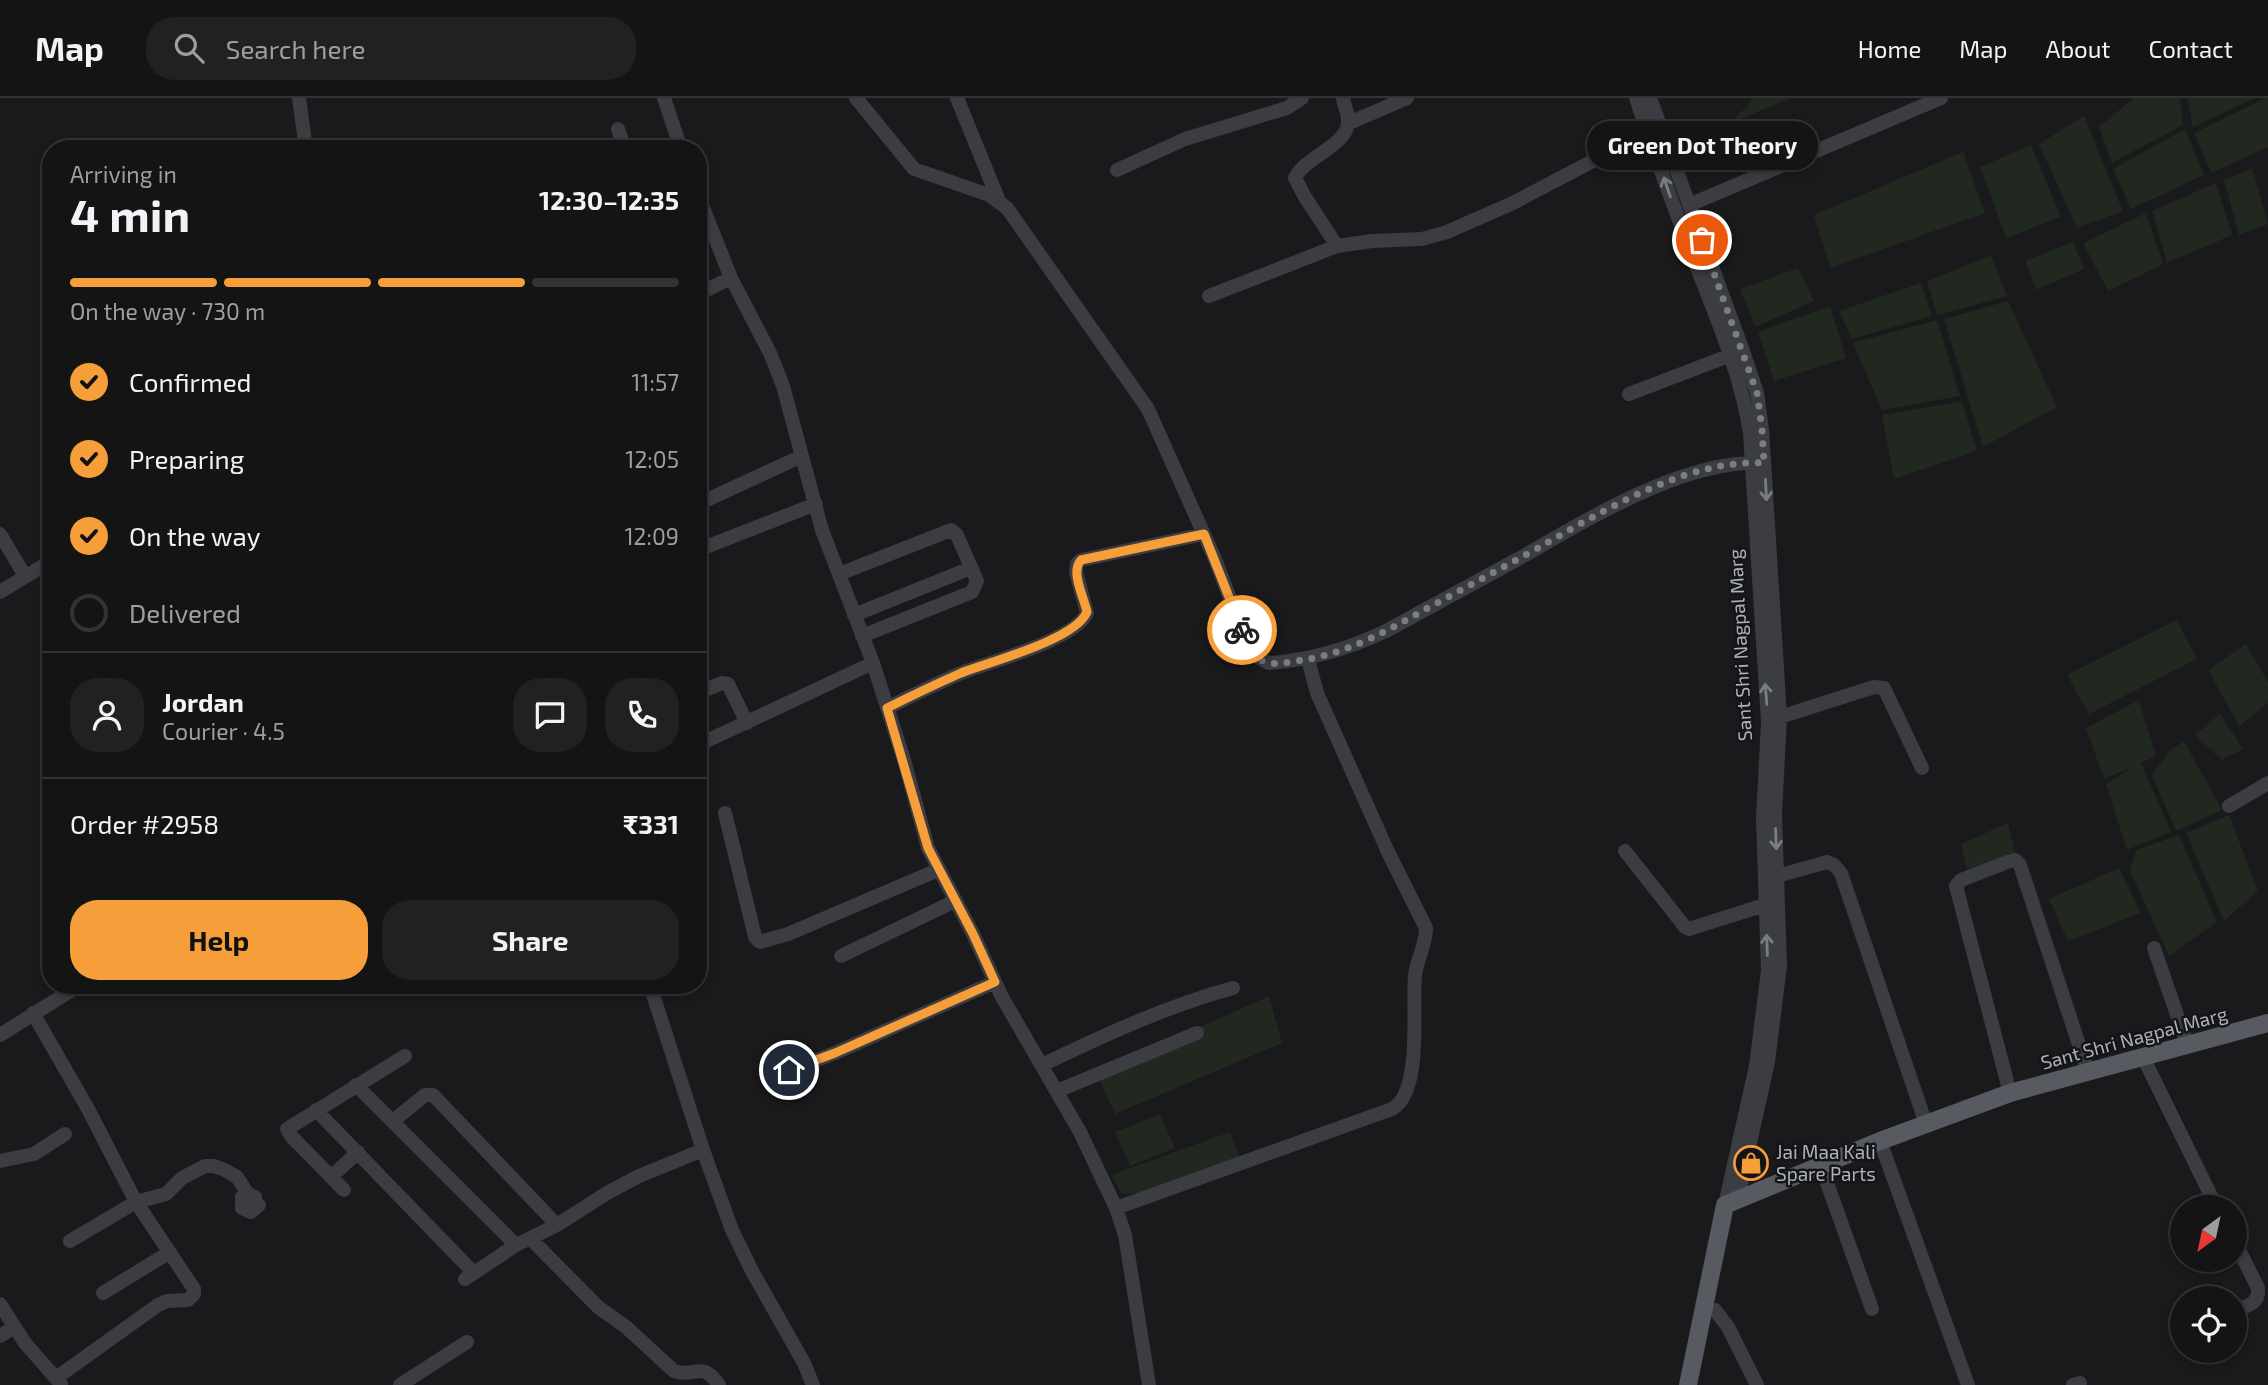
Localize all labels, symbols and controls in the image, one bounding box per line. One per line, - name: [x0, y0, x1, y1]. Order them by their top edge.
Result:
- search box: [146, 17, 636, 80]
- text: Map: [35, 28, 104, 68]
- icon: search: [170, 29, 208, 67]
- text: Search here: [226, 33, 365, 64]
- text: Home: [1858, 34, 1921, 63]
- text: Map: [1959, 34, 2007, 63]
- text: About: [2045, 34, 2111, 63]
- text: Contact: [2149, 34, 2233, 63]
- callout: Green Dot Theory: [1586, 121, 1817, 170]
- text: Green Dot Theory: [1608, 131, 1797, 159]
- text: Arriving in: [70, 160, 177, 188]
- one-way arrow: [1660, 176, 1672, 198]
- text: 12:30–12:35: [539, 184, 679, 215]
- text: 4 min: [70, 186, 190, 241]
- pin: [1672, 210, 1732, 270]
- icon: bag: [1683, 221, 1721, 259]
- text: On the way · 730 m: [70, 297, 265, 325]
- icon: check: [70, 363, 108, 401]
- text: Confirmed: [129, 366, 252, 397]
- text: 11:57: [631, 368, 679, 396]
- icon: check: [70, 440, 108, 478]
- text: Preparing: [129, 443, 244, 474]
- text: 12:05: [625, 445, 679, 473]
- one-way arrow: [1759, 478, 1772, 501]
- icon: check: [70, 517, 108, 555]
- text: On the way: [129, 520, 260, 551]
- text: 12:09: [624, 522, 679, 550]
- street label: Sant Shri Nagpal Marg: [1723, 548, 1756, 742]
- courier: [1207, 595, 1277, 665]
- text: Delivered: [129, 597, 241, 628]
- icon: bike: [1223, 611, 1261, 649]
- button: person: [70, 678, 144, 752]
- button: chat: [513, 678, 587, 752]
- button: phone: [605, 678, 679, 752]
- one-way arrow: [1759, 683, 1772, 705]
- text: Jordan: [162, 686, 244, 717]
- text: Courier · 4.5: [162, 717, 285, 745]
- text: Order #2958: [70, 808, 219, 839]
- text: ₹331: [623, 808, 679, 839]
- one-way arrow: [1769, 827, 1783, 850]
- button: Help: [70, 900, 368, 980]
- button: Share: [382, 900, 679, 980]
- one-way arrow: [1761, 934, 1774, 957]
- street label: Sant Shri Nagpal Marg: [2038, 1001, 2230, 1074]
- pin: [759, 1040, 819, 1100]
- icon: home: [770, 1051, 808, 1089]
- place label: Jai Maa Kali Spare Parts: [1776, 1140, 1876, 1185]
- shop icon: Jai Maa Kali Spare Parts: [1732, 1144, 1770, 1182]
- north arrow: [2170, 1195, 2247, 1272]
- map controls: [2170, 1195, 2247, 1363]
- button: locate: [2170, 1286, 2247, 1363]

